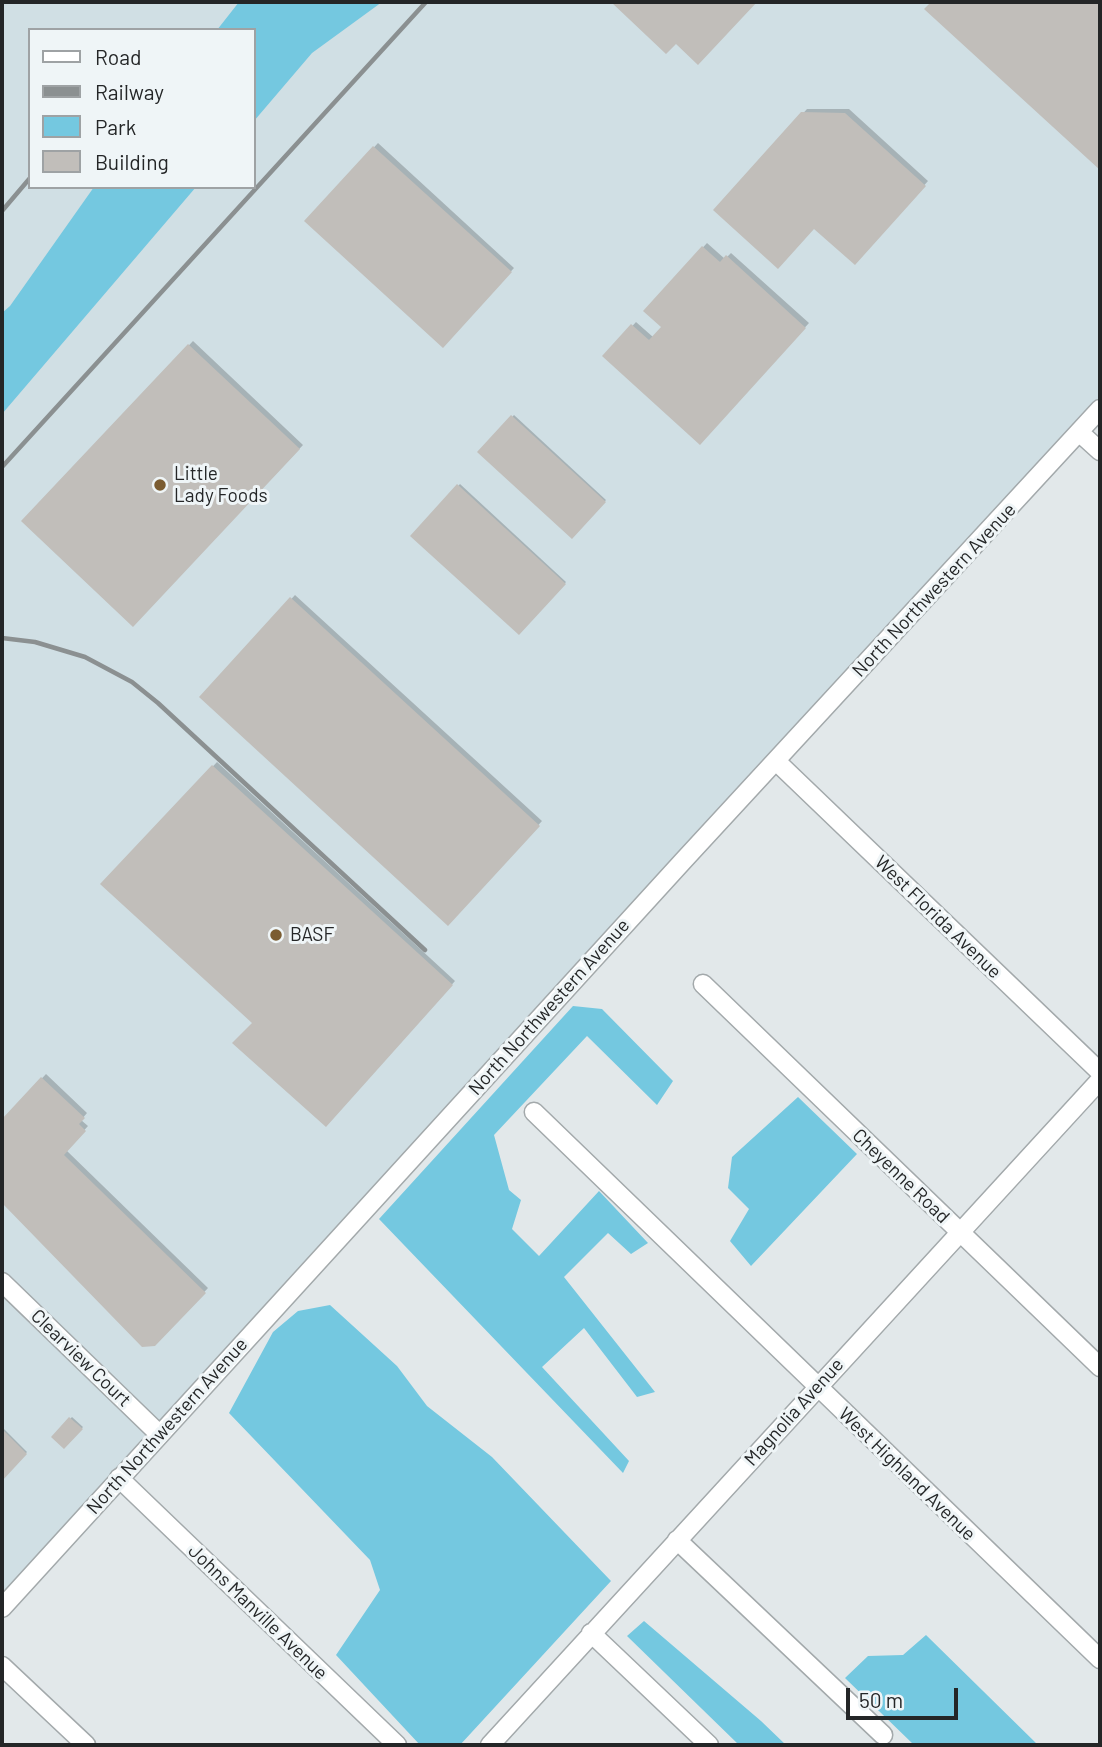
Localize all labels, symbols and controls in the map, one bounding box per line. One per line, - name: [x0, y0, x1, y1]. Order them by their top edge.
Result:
- legend: [28, 28, 256, 189]
- text: Road: [95, 44, 141, 69]
- text: Railway: [95, 79, 164, 104]
- text: Park: [95, 114, 136, 139]
- text: Building: [95, 149, 169, 174]
- place label: Little Lady Foods: [174, 463, 268, 507]
- marker: Little Lady Foods: [152, 477, 168, 493]
- street label: North Northwestern Avenue: [847, 498, 1021, 682]
- street label: West Florida Avenue: [870, 851, 1006, 983]
- street label: North Northwestern Avenue: [464, 914, 634, 1100]
- place label: BASF: [290, 924, 334, 946]
- marker: BASF: [268, 927, 284, 943]
- street label: Cheyenne Road: [848, 1124, 954, 1228]
- street label: Clearview Court: [26, 1304, 136, 1412]
- street label: North Northwestern Avenue: [82, 1333, 252, 1519]
- street label: Magnolia Avenue: [740, 1353, 848, 1471]
- street label: West Highland Avenue: [834, 1403, 980, 1545]
- street label: Johns Manville Avenue: [184, 1540, 332, 1684]
- scale bar: [850, 1674, 962, 1718]
- text: 50 m: [859, 1687, 903, 1712]

